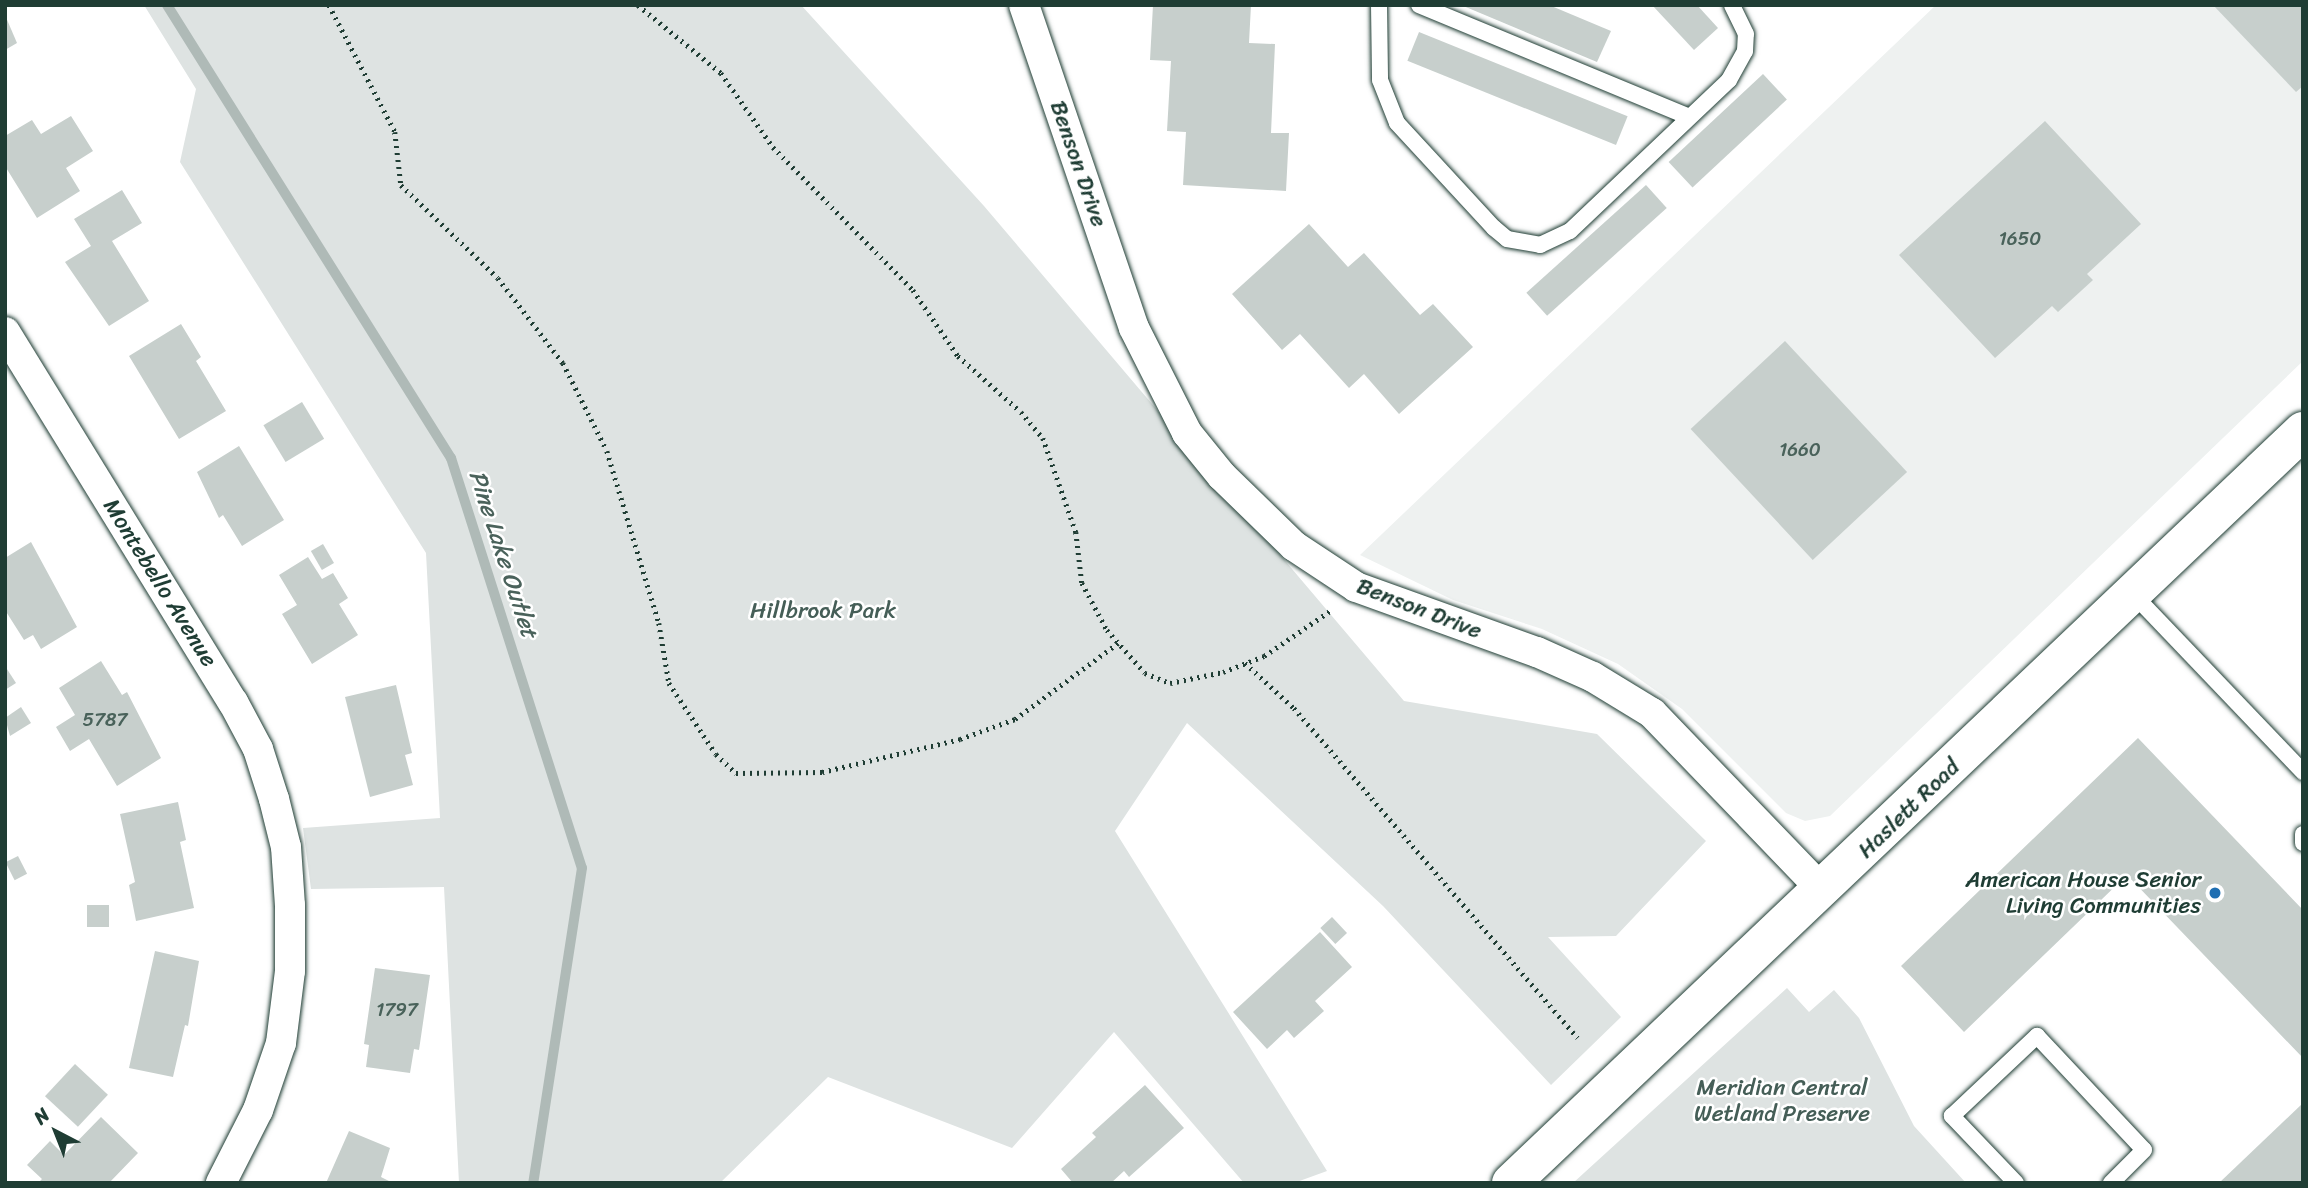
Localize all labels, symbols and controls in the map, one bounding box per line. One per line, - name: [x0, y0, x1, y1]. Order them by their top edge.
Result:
- street label: Benson Drive: [1044, 97, 1112, 231]
- house number: 1650: [1999, 228, 2041, 250]
- house number: 1660: [1779, 439, 1821, 461]
- water label: Pine Lake Outlet: [462, 466, 544, 642]
- street label: Montebello Avenue: [97, 494, 223, 672]
- street label: Benson Drive: [1353, 573, 1485, 645]
- park label: Hillbrook Park: [750, 597, 896, 625]
- house number: 5787: [83, 709, 127, 731]
- street label: Haslett Road: [1852, 754, 1966, 864]
- place label: American House Senior Living Communities: [1965, 866, 2201, 920]
- marker: American House Senior Living Communities: [2207, 885, 2223, 901]
- house number: 1797: [376, 999, 418, 1021]
- park label: Meridian Central Wetland Preserve: [1693, 1074, 1871, 1128]
- north arrow: [21, 1097, 91, 1167]
- text: N: [26, 1099, 58, 1133]

